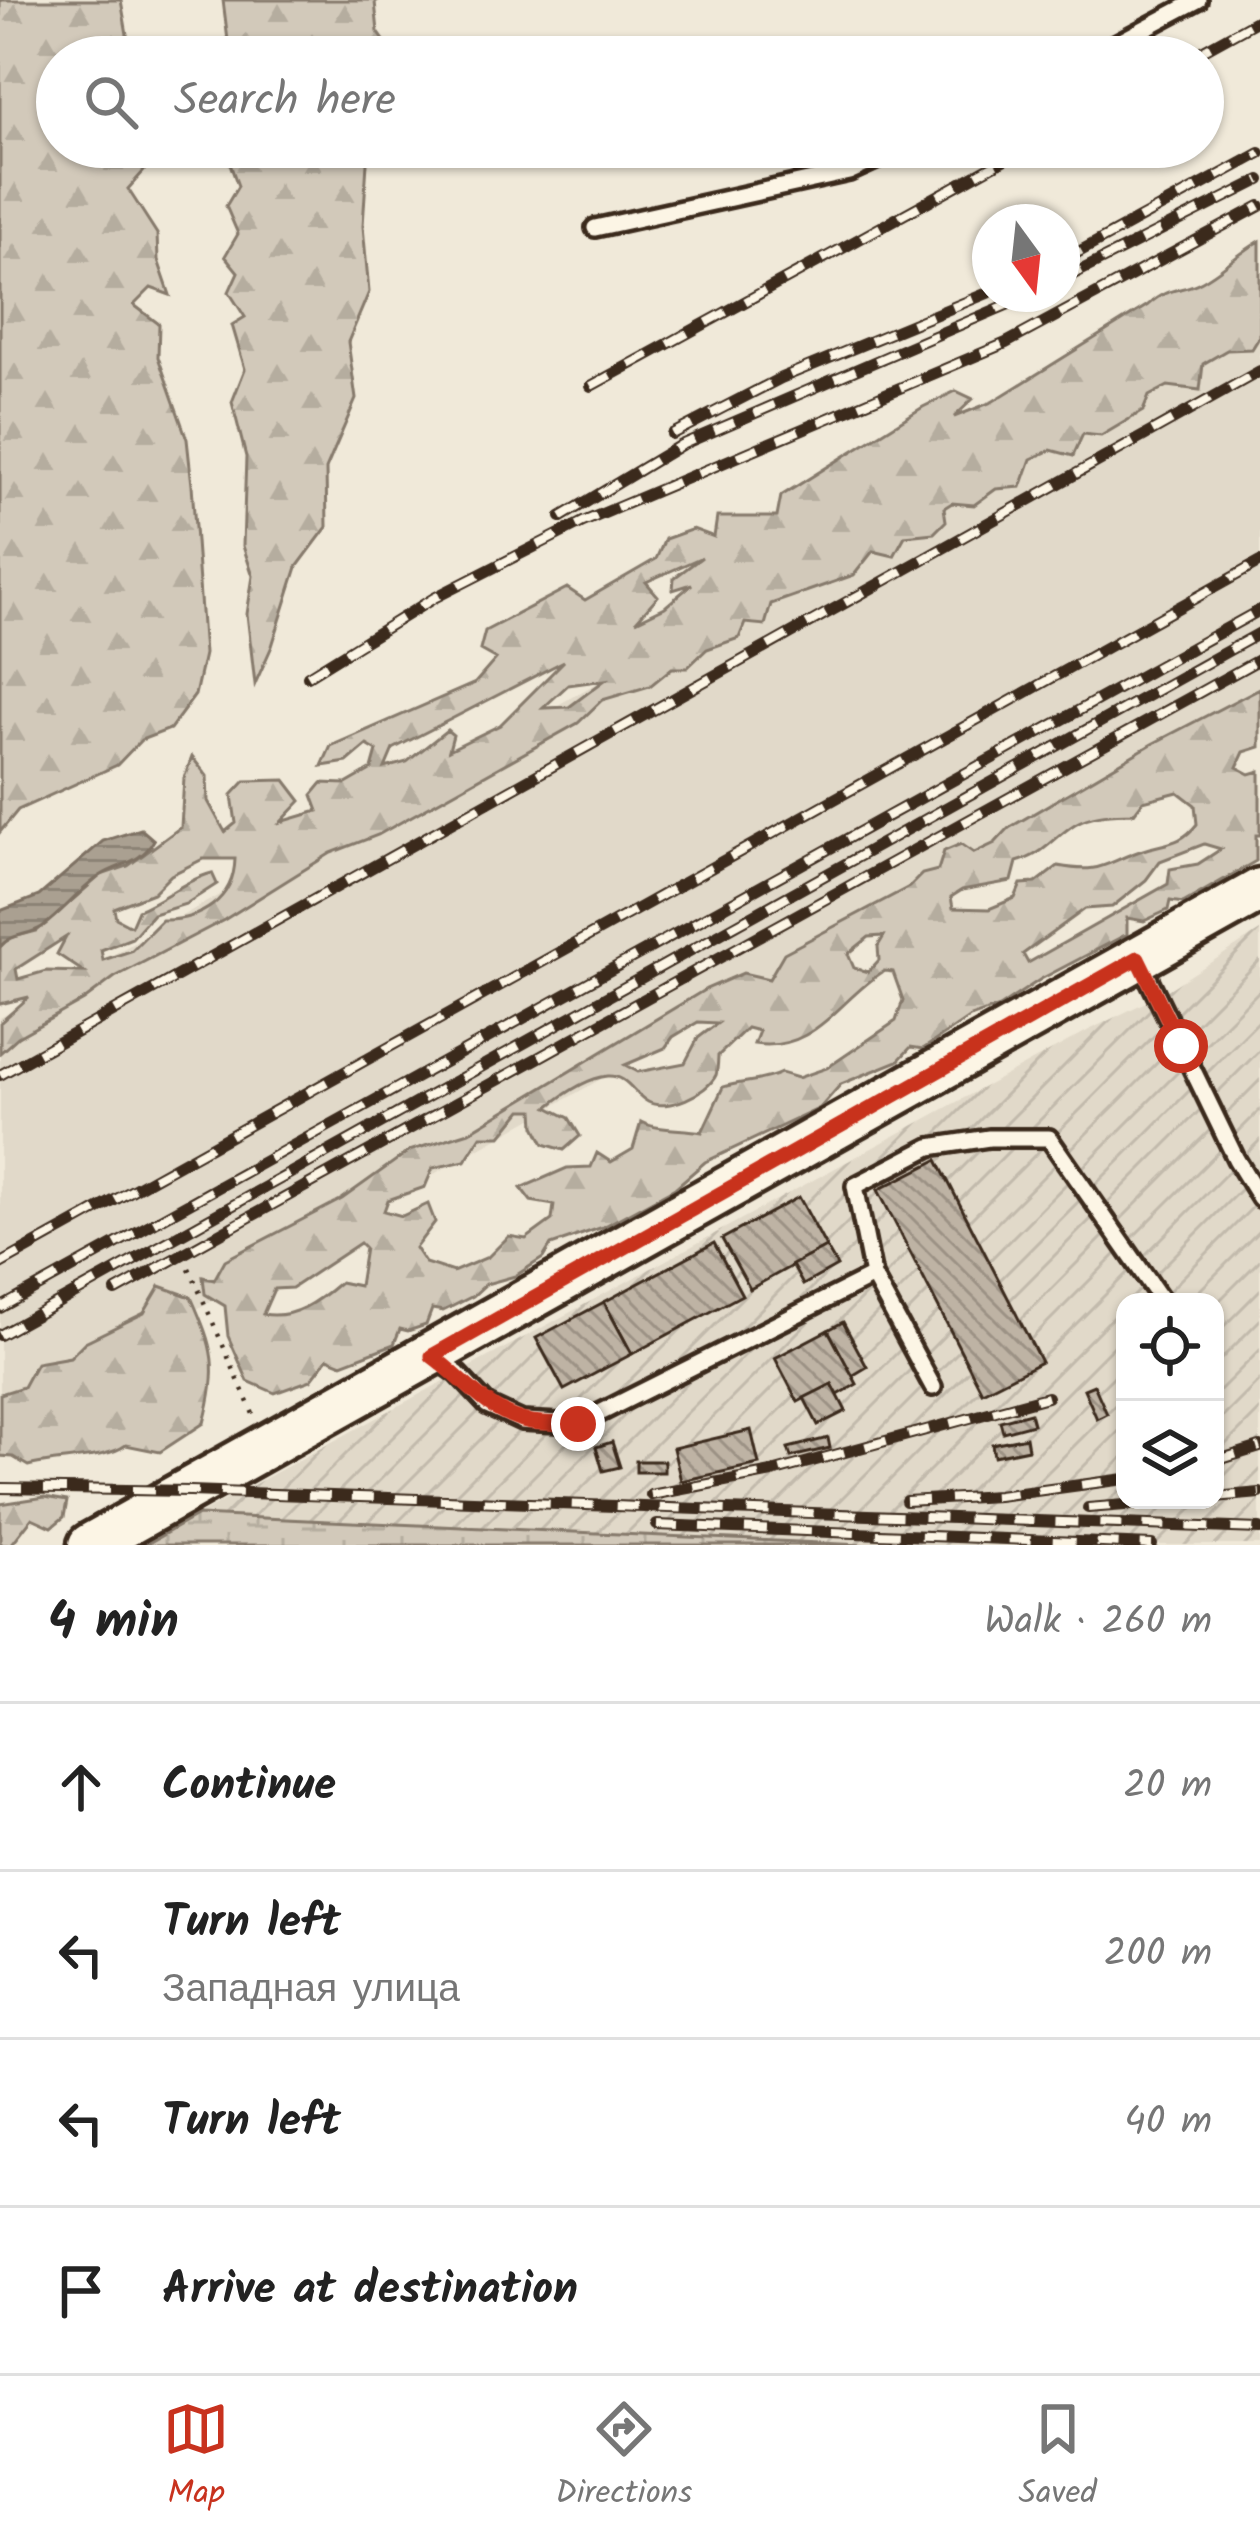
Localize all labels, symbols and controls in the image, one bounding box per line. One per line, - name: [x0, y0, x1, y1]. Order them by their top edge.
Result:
- search box: [36, 36, 1224, 168]
- text: Search here: [174, 66, 396, 138]
- icon: search: [78, 69, 144, 135]
- north arrow: [972, 204, 1080, 312]
- route start: [1154, 1019, 1208, 1073]
- map controls: [1116, 1293, 1224, 1509]
- button: locate: [1116, 1293, 1224, 1401]
- route end: [551, 1397, 605, 1451]
- button: layers: [1116, 1401, 1224, 1509]
- text: 4 min: [48, 1583, 179, 1664]
- text: Walk · 260 m: [984, 1592, 1212, 1654]
- text: Continue: [162, 1751, 336, 1823]
- icon: ahead: [48, 1754, 114, 1820]
- text: 20 m: [1123, 1756, 1212, 1818]
- text: Turn left: [162, 1888, 341, 1960]
- icon: left: [48, 1922, 114, 1988]
- text: 200 m: [1104, 1924, 1212, 1986]
- text: Западная улица: [162, 1960, 460, 2022]
- text: Turn left: [162, 2087, 341, 2159]
- icon: left: [48, 2090, 114, 2156]
- text: 40 m: [1124, 2092, 1212, 2154]
- text: Arrive at destination: [162, 2255, 578, 2327]
- icon: arrive: [48, 2258, 114, 2324]
- tab: Map: [163, 2396, 229, 2521]
- tab: Directions: [555, 2396, 692, 2521]
- tab: Saved: [1019, 2396, 1097, 2521]

